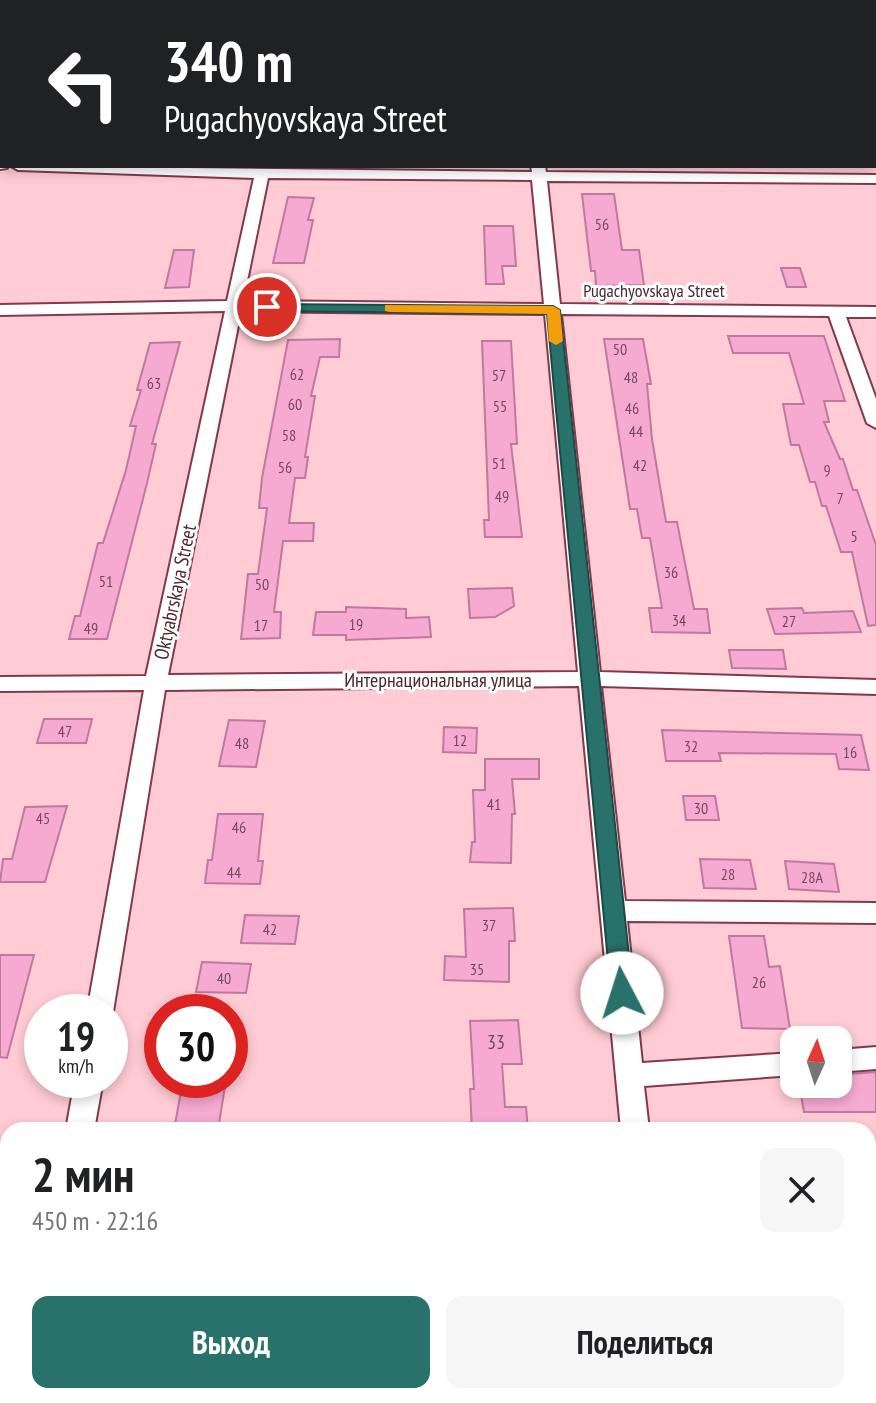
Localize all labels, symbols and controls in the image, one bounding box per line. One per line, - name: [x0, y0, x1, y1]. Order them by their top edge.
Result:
- text: 340 m: [164, 25, 293, 97]
- icon: left: [32, 32, 136, 136]
- text: Pugachyovskaya Street: [164, 95, 447, 142]
- house number: 56: [595, 214, 609, 234]
- pin: [233, 273, 301, 341]
- street label: Pugachyovskaya Street: [583, 279, 725, 302]
- icon: arrive: [245, 285, 289, 329]
- house number: 50: [613, 339, 627, 359]
- house number: 62: [290, 364, 304, 384]
- house number: 57: [492, 365, 506, 385]
- house number: 48: [624, 367, 638, 387]
- house number: 63: [147, 373, 161, 393]
- house number: 60: [288, 394, 302, 414]
- house number: 55: [493, 396, 507, 416]
- house number: 46: [625, 398, 639, 418]
- house number: 44: [629, 421, 643, 441]
- house number: 58: [282, 425, 296, 445]
- house number: 51: [492, 453, 506, 473]
- house number: 42: [633, 455, 647, 475]
- house number: 56: [278, 457, 292, 477]
- house number: 9: [823, 460, 831, 480]
- house number: 49: [495, 486, 509, 506]
- house number: 7: [836, 488, 844, 508]
- street label: Oktyabrskaya Street: [148, 522, 202, 662]
- house number: 5: [850, 526, 858, 546]
- house number: 36: [664, 562, 678, 582]
- house number: 51: [99, 571, 113, 591]
- house number: 50: [255, 574, 269, 594]
- house number: 34: [672, 610, 686, 630]
- house number: 27: [782, 611, 796, 631]
- house number: 19: [349, 614, 363, 634]
- house number: 17: [254, 615, 268, 635]
- house number: 49: [84, 618, 98, 638]
- street label: Интернациональная улица: [344, 667, 532, 693]
- house number: 47: [58, 721, 72, 741]
- house number: 12: [453, 730, 467, 750]
- house number: 48: [235, 733, 249, 753]
- house number: 32: [684, 736, 698, 756]
- house number: 16: [843, 742, 857, 762]
- house number: 41: [487, 794, 501, 814]
- house number: 30: [694, 798, 708, 818]
- house number: 45: [36, 808, 50, 828]
- house number: 46: [232, 817, 246, 837]
- house number: 44: [227, 862, 241, 882]
- house number: 28: [721, 864, 735, 884]
- house number: 28А: [801, 867, 823, 887]
- house number: 37: [482, 915, 496, 935]
- house number: 42: [263, 919, 277, 939]
- position arrow: [580, 951, 664, 1035]
- house number: 35: [470, 959, 484, 979]
- house number: 40: [217, 968, 231, 988]
- house number: 26: [752, 972, 766, 992]
- speed limit sign: 30: [144, 994, 248, 1098]
- text: 19: [57, 1010, 95, 1062]
- north arrow: [780, 1026, 852, 1098]
- map controls: [780, 1026, 852, 1098]
- house number: 33: [487, 1029, 505, 1055]
- text: km/h: [58, 1053, 94, 1079]
- text: 2 мин: [32, 1143, 134, 1205]
- button: close: [760, 1148, 844, 1232]
- text: 450 m · 22:16: [32, 1204, 158, 1237]
- button: Выход: [32, 1296, 430, 1388]
- button: Поделиться: [446, 1296, 844, 1388]

